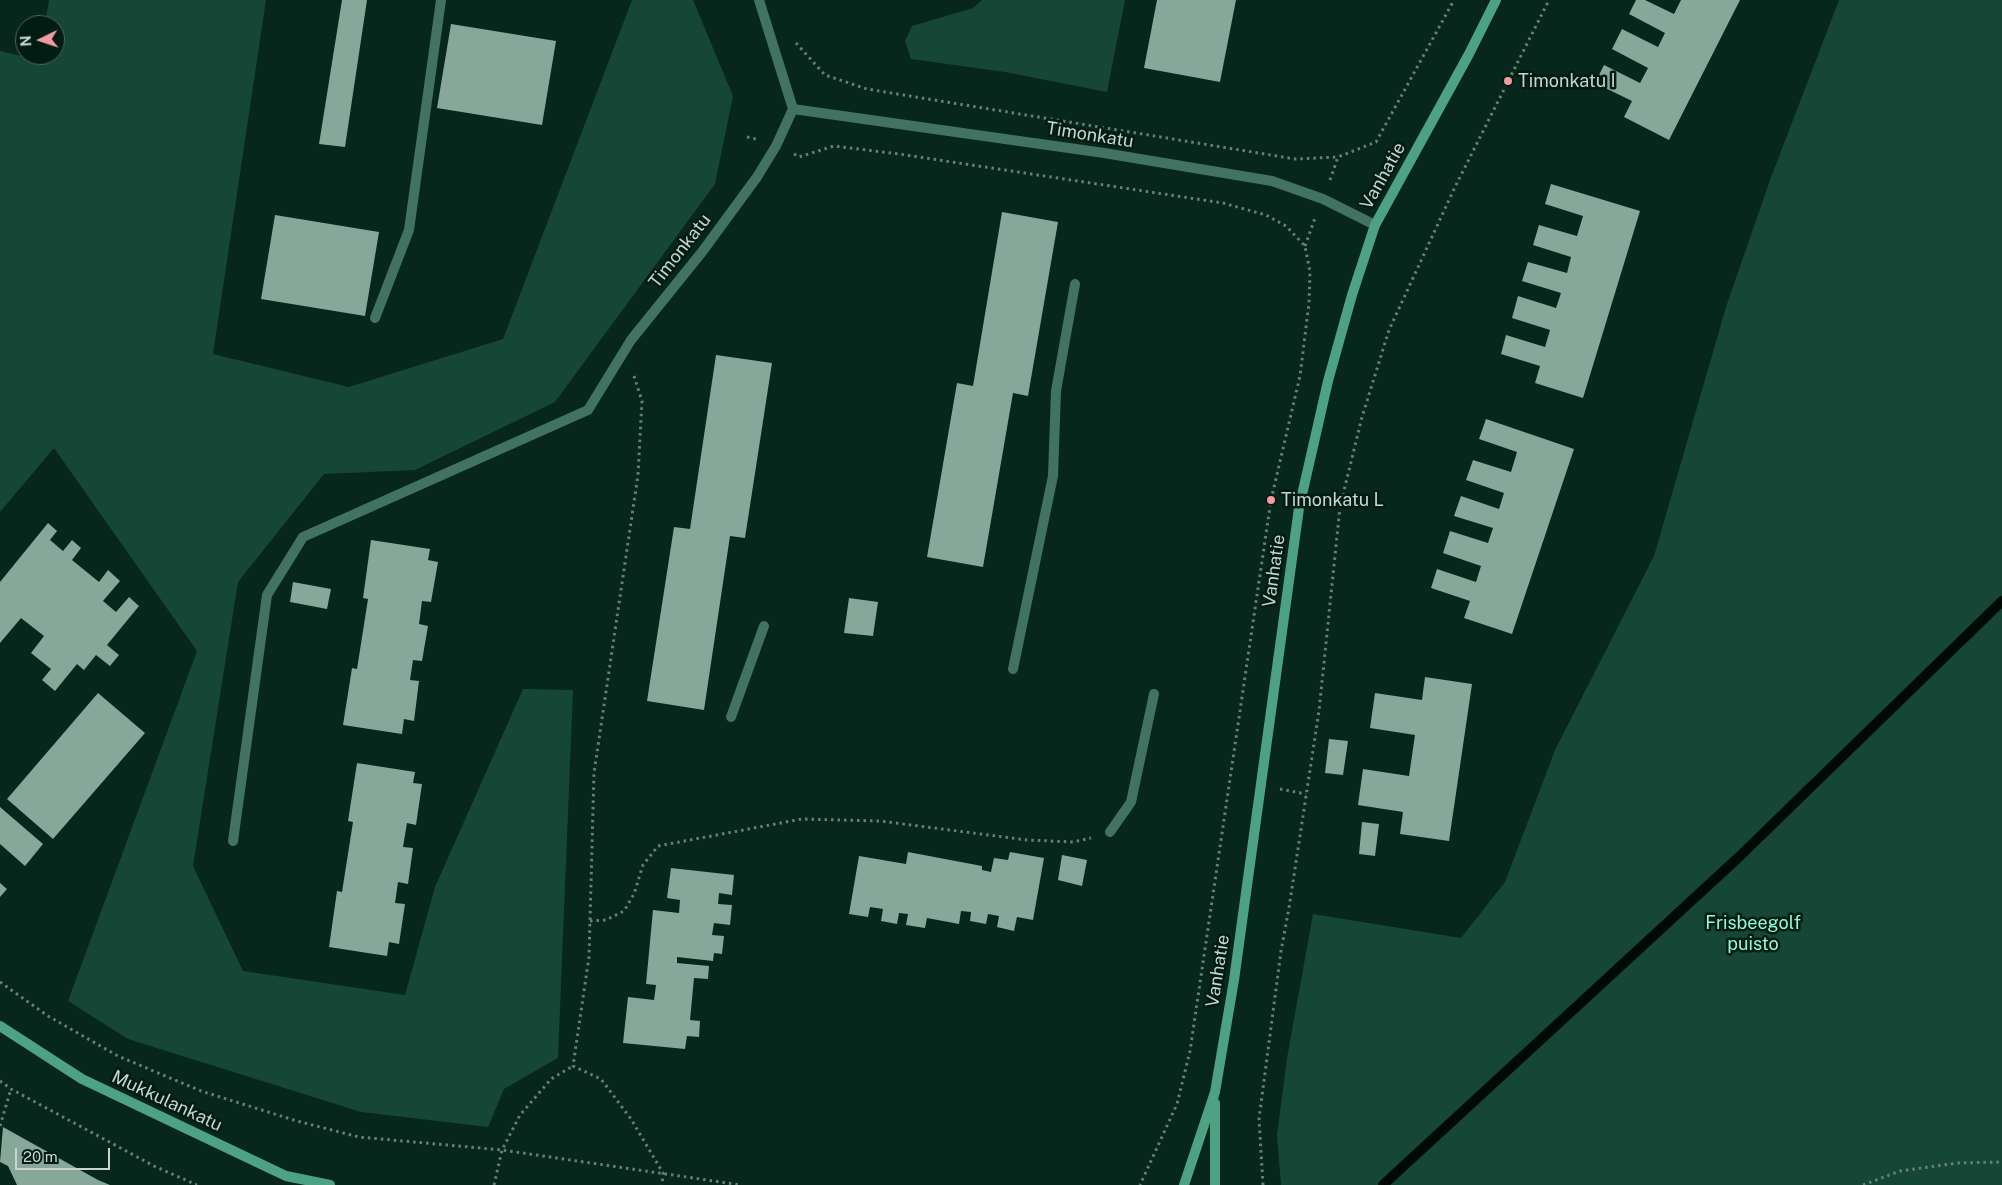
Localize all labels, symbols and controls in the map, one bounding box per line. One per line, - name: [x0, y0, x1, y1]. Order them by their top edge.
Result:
- north arrow: [15, 15, 65, 65]
- text: N: [18, 35, 34, 47]
- place label: Timonkatu I: [1518, 70, 1616, 92]
- marker: Timonkatu I: [1502, 75, 1514, 87]
- street label: Timonkatu: [1045, 117, 1135, 153]
- street label: Vanhatie: [1356, 139, 1410, 213]
- street label: Timonkatu: [644, 210, 716, 292]
- place label: Timonkatu L: [1281, 489, 1384, 511]
- marker: Timonkatu L: [1265, 494, 1277, 506]
- street label: Vanhatie: [1258, 533, 1290, 609]
- park label: Frisbeegolf puisto: [1705, 912, 1801, 954]
- street label: Vanhatie: [1202, 933, 1234, 1009]
- street label: Mukkulankatu: [108, 1066, 226, 1136]
- scale bar: [18, 1138, 112, 1170]
- text: 20 m: [23, 1148, 58, 1165]

